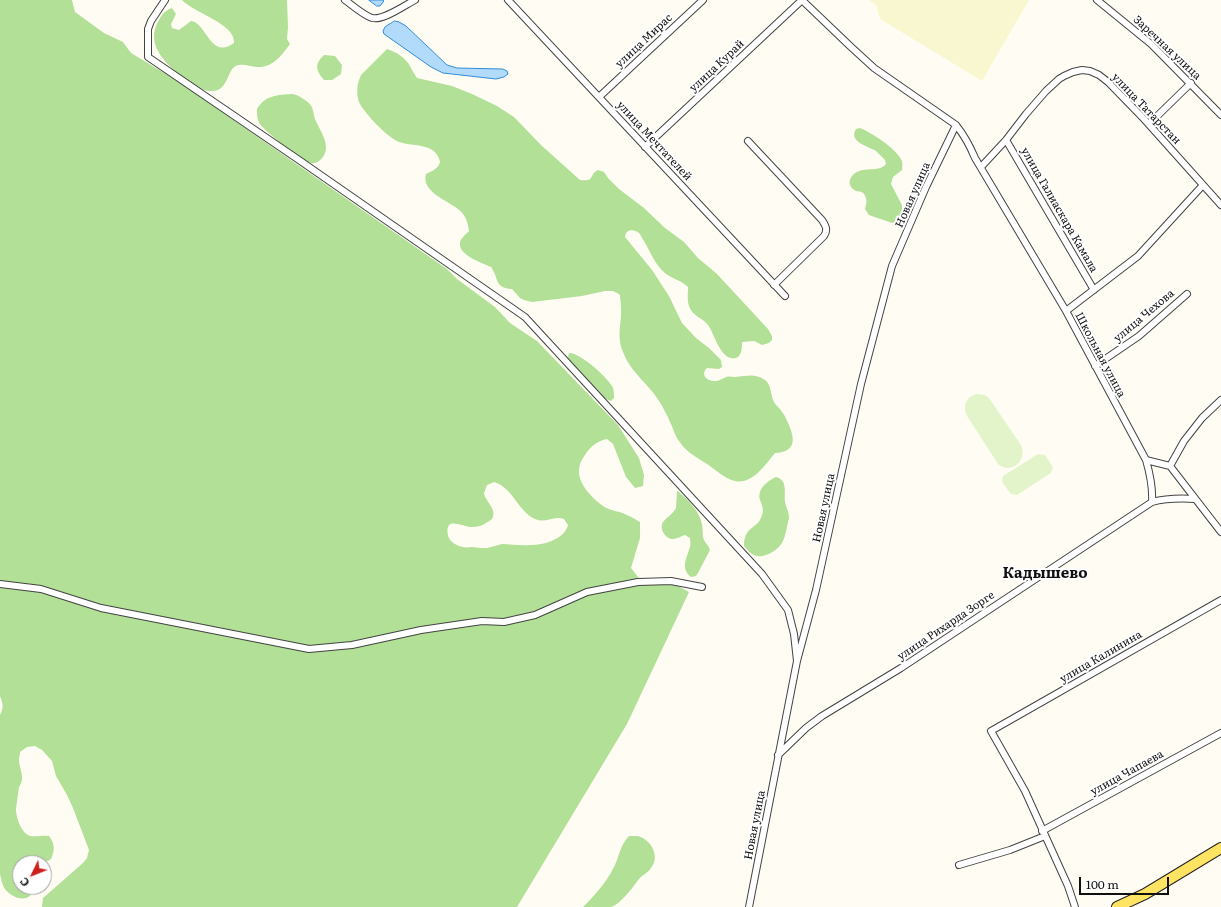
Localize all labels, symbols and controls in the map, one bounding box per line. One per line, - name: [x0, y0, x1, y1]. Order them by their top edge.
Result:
- street label: улица Мирас: [613, 11, 675, 71]
- street label: Заречная улица: [1130, 13, 1204, 83]
- street label: улица Курай: [687, 37, 747, 95]
- street label: улица Татарстан: [1109, 71, 1183, 147]
- street label: улица Мечтателей: [614, 99, 694, 183]
- street label: улица Галиаскара Камала: [1018, 145, 1100, 275]
- street label: Новая улица: [893, 160, 933, 230]
- street label: улица Чехова: [1111, 287, 1177, 345]
- street label: Школьная улица: [1072, 310, 1128, 400]
- street label: Новая улица: [810, 472, 838, 544]
- district label: Кадышево: [1002, 565, 1088, 583]
- street label: улица Рихарда Зорге: [895, 589, 997, 663]
- street label: улица Калинина: [1058, 628, 1144, 686]
- street label: улица Чапаева: [1088, 747, 1166, 799]
- street label: Новая улица: [742, 789, 768, 861]
- north arrow: [12, 855, 52, 895]
- scale bar: [1081, 869, 1171, 895]
- text: С: [15, 874, 32, 891]
- text: 100 m: [1086, 875, 1119, 893]

